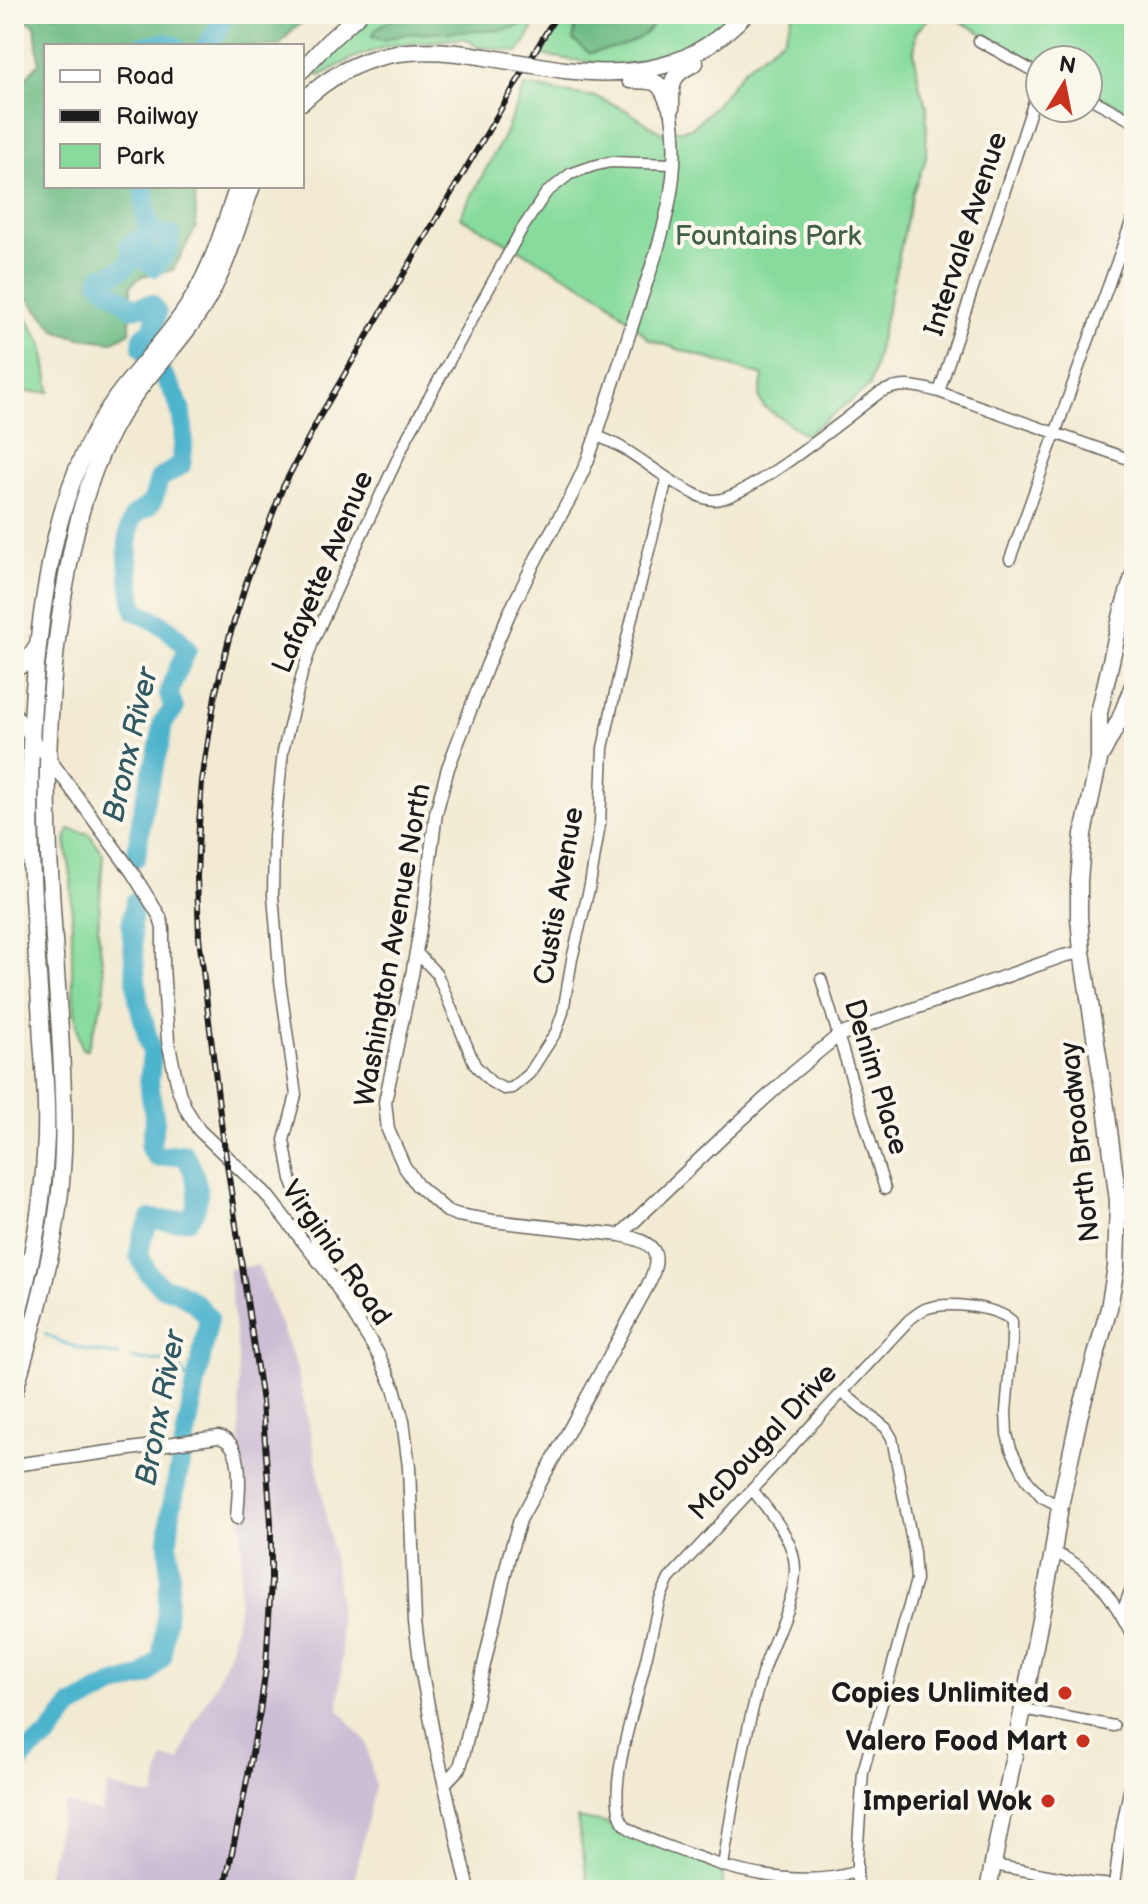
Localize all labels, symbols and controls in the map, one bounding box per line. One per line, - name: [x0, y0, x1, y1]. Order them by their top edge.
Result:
- legend: [44, 44, 304, 188]
- north arrow: [1024, 44, 1104, 124]
- text: N: [1057, 51, 1078, 81]
- text: Road: [116, 62, 174, 91]
- text: Railway: [116, 102, 198, 131]
- street label: Intervale Avenue: [918, 128, 1014, 340]
- text: Park: [116, 142, 164, 171]
- park label: Fountains Park: [675, 220, 861, 253]
- street label: Lafayette Avenue: [265, 466, 381, 678]
- water label: Bronx River: [96, 662, 167, 825]
- street label: Washington Avenue North: [348, 781, 438, 1109]
- street label: Custis Avenue: [527, 805, 591, 987]
- street label: Denim Place: [837, 995, 915, 1159]
- street label: North Broadway: [1053, 1040, 1107, 1244]
- street label: Virginia Road: [274, 1174, 398, 1332]
- water label: Bronx River: [128, 1325, 194, 1488]
- street label: McDougal Drive: [682, 1357, 844, 1527]
- place label: Copies Unlimited: [831, 1677, 1049, 1710]
- marker: Copies Unlimited: [1056, 1684, 1074, 1702]
- place label: Valero Food Mart: [846, 1725, 1067, 1758]
- marker: Valero Food Mart: [1074, 1732, 1092, 1750]
- place label: Imperial Wok: [863, 1785, 1032, 1818]
- marker: Imperial Wok: [1039, 1792, 1057, 1810]

